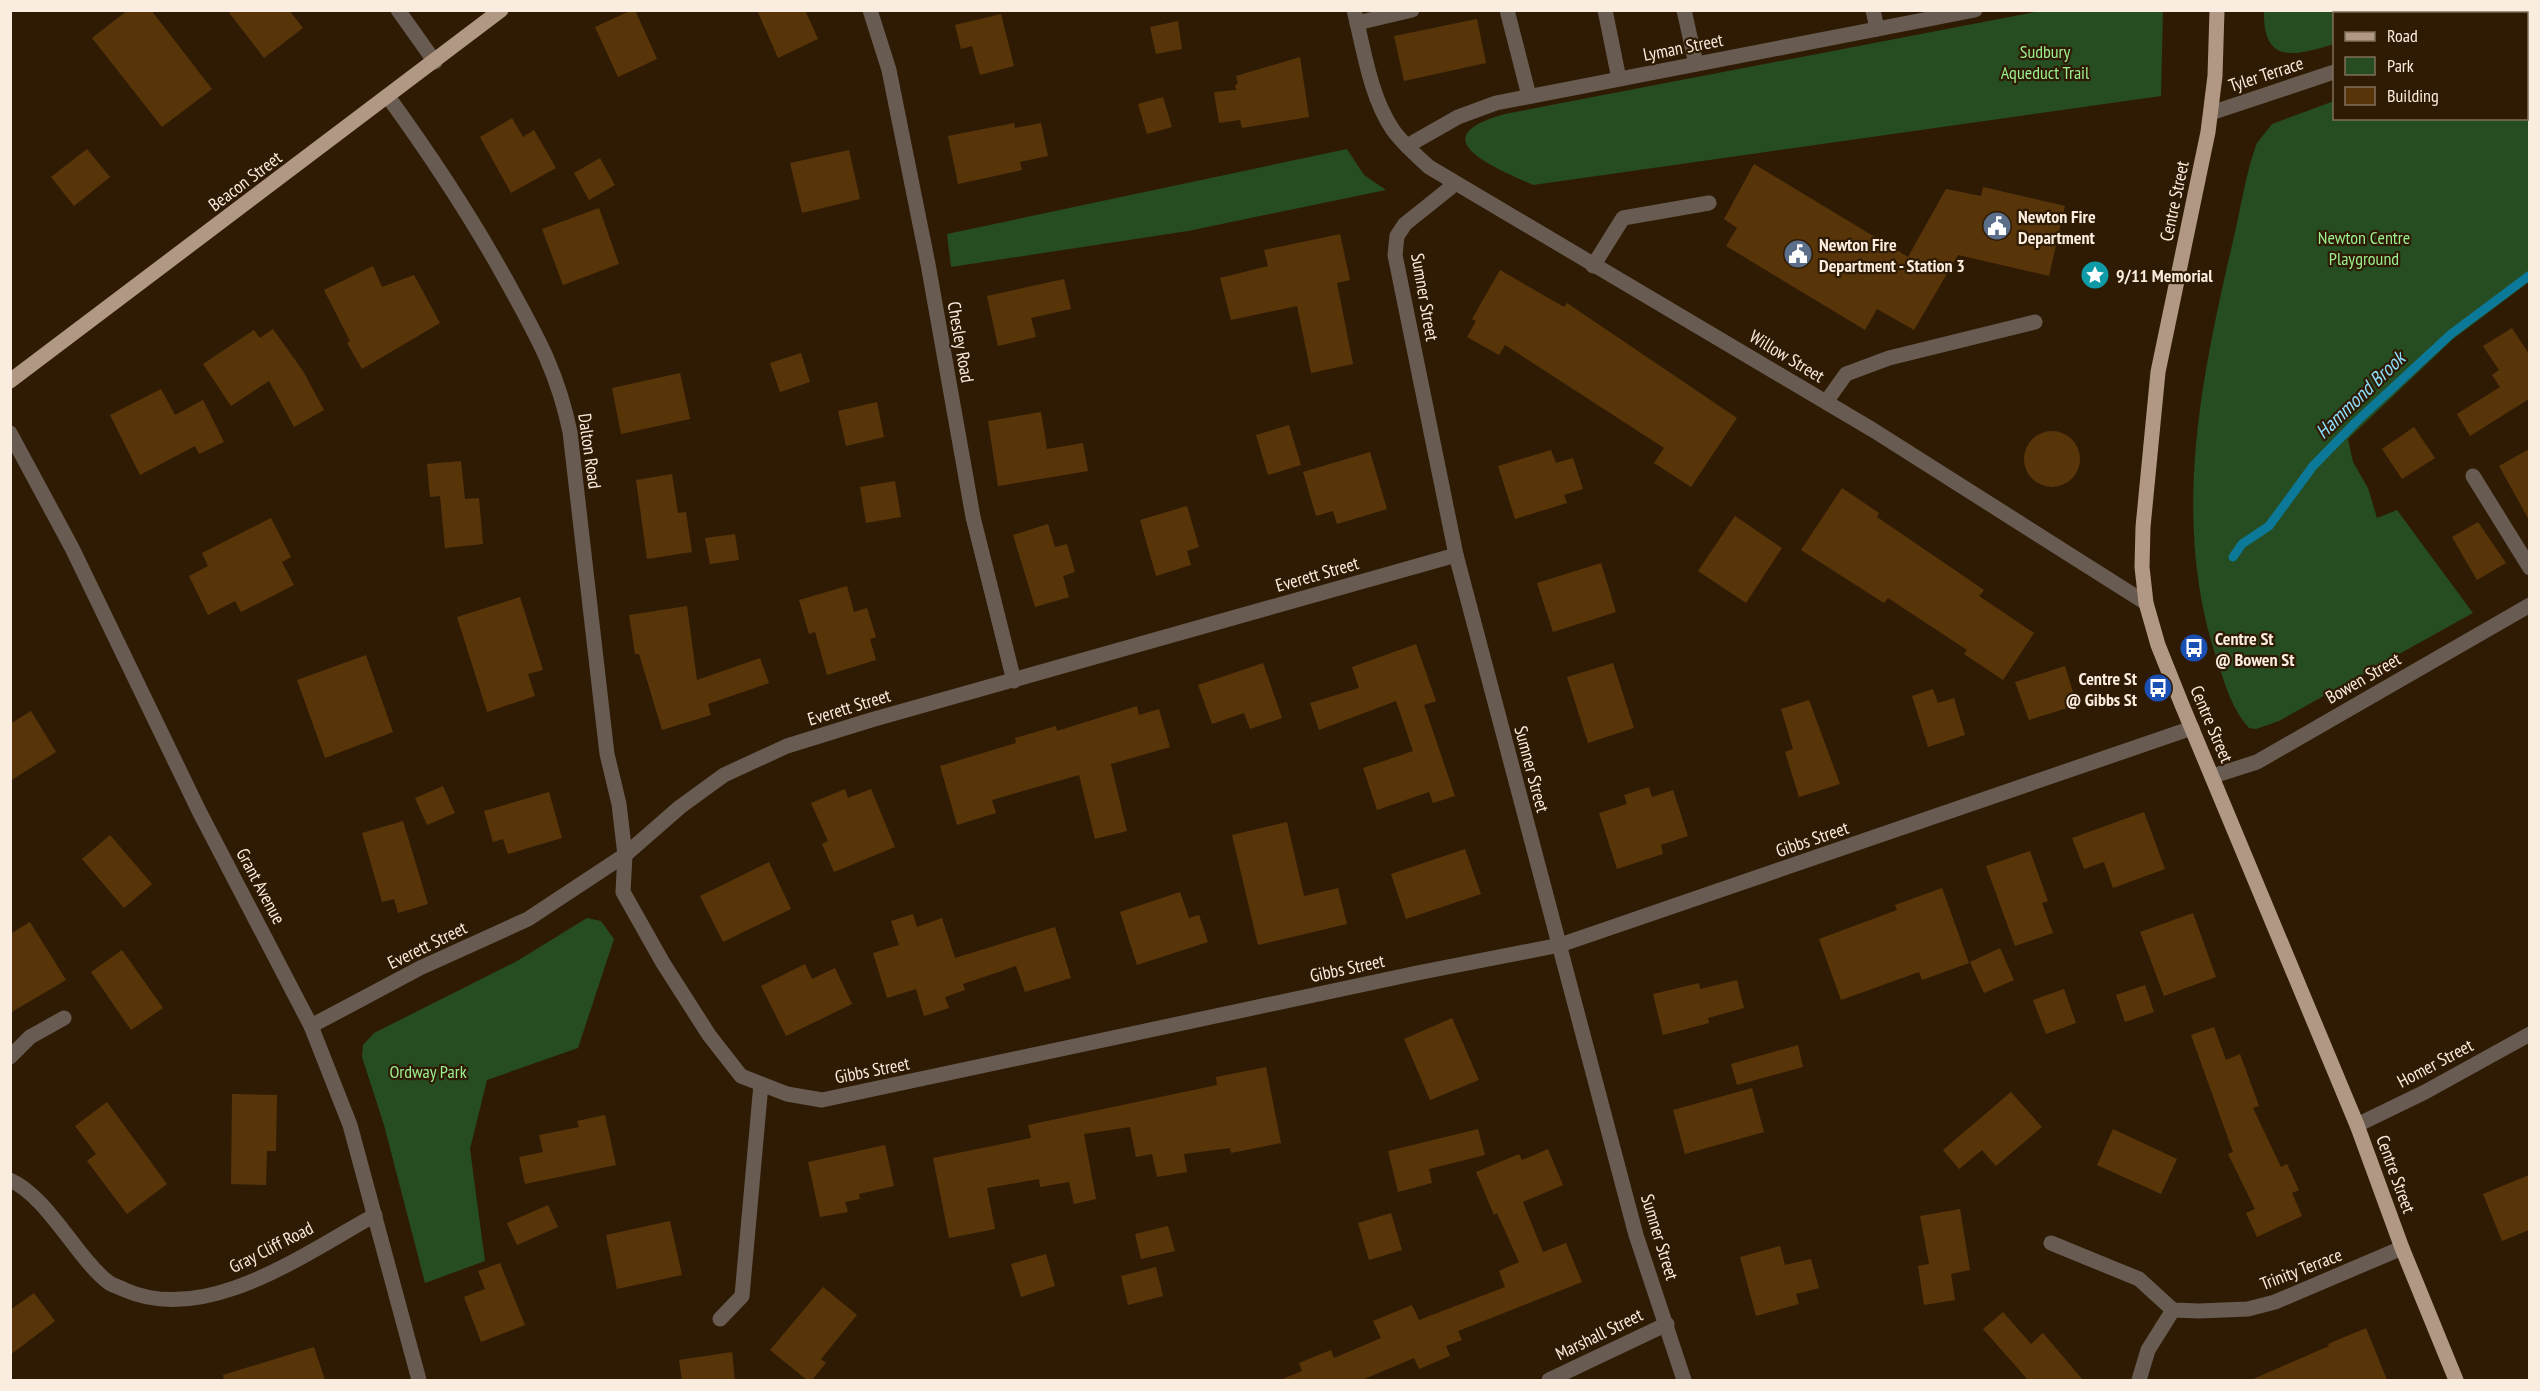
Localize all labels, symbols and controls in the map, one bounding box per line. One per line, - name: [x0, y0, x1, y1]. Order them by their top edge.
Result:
- legend: [2333, 12, 2528, 120]
- text: Road: [2387, 24, 2418, 47]
- street label: Lyman Street: [1641, 28, 1725, 66]
- park label: Sudbury Aqueduct Trail: [2001, 40, 2090, 84]
- street label: Tyler Terrace: [2226, 51, 2306, 97]
- text: Park: [2387, 54, 2414, 77]
- text: Building: [2387, 84, 2439, 107]
- street label: Beacon Street: [204, 146, 286, 216]
- street label: Centre Street: [2154, 159, 2194, 243]
- place label: Newton Fire Department: [2018, 205, 2096, 249]
- public building icon: Newton Fire Department: [1981, 210, 2013, 242]
- park label: Newton Centre Playground: [2318, 226, 2410, 270]
- place label: Newton Fire Department - Station 3: [1819, 233, 1965, 277]
- public building icon: Newton Fire Department - Station 3: [1782, 238, 1814, 270]
- street label: Sumner Street: [1406, 251, 1444, 343]
- place icon: 9/11 Memorial: [2079, 259, 2111, 291]
- place label: 9/11 Memorial: [2116, 264, 2213, 287]
- street label: Chesley Road: [943, 300, 979, 384]
- street label: Willow Street: [1745, 325, 1829, 387]
- water label: Hammond Brook: [2310, 344, 2412, 444]
- street label: Dalton Road: [573, 412, 607, 490]
- street label: Everett Street: [1273, 551, 1361, 597]
- place label: Centre St @ Bowen St: [2215, 627, 2295, 671]
- bus stop icon: Centre St @ Bowen St: [2178, 632, 2210, 664]
- street label: Bowen Street: [2321, 647, 2405, 709]
- place label: Centre St @ Gibbs St: [2066, 667, 2138, 711]
- bus stop icon: Centre St @ Gibbs St: [2142, 672, 2174, 704]
- street label: Centre Street: [2185, 682, 2239, 766]
- street label: Everett Street: [805, 683, 893, 730]
- street label: Sumner Street: [1509, 723, 1555, 815]
- street label: Gibbs Street: [1773, 816, 1852, 862]
- street label: Grant Avenue: [231, 844, 291, 928]
- street label: Everett Street: [384, 916, 471, 974]
- street label: Gibbs Street: [1308, 949, 1386, 987]
- street label: Homer Street: [2393, 1033, 2477, 1093]
- street label: Gibbs Street: [833, 1051, 911, 1088]
- park label: Ordway Park: [389, 1060, 467, 1083]
- street label: Centre Street: [2371, 1132, 2421, 1216]
- street label: Sumner Street: [1636, 1191, 1684, 1283]
- street label: Gray Cliff Road: [225, 1216, 317, 1278]
- street label: Trinity Terrace: [2257, 1243, 2345, 1295]
- street label: Marshall Street: [1552, 1303, 1646, 1365]

